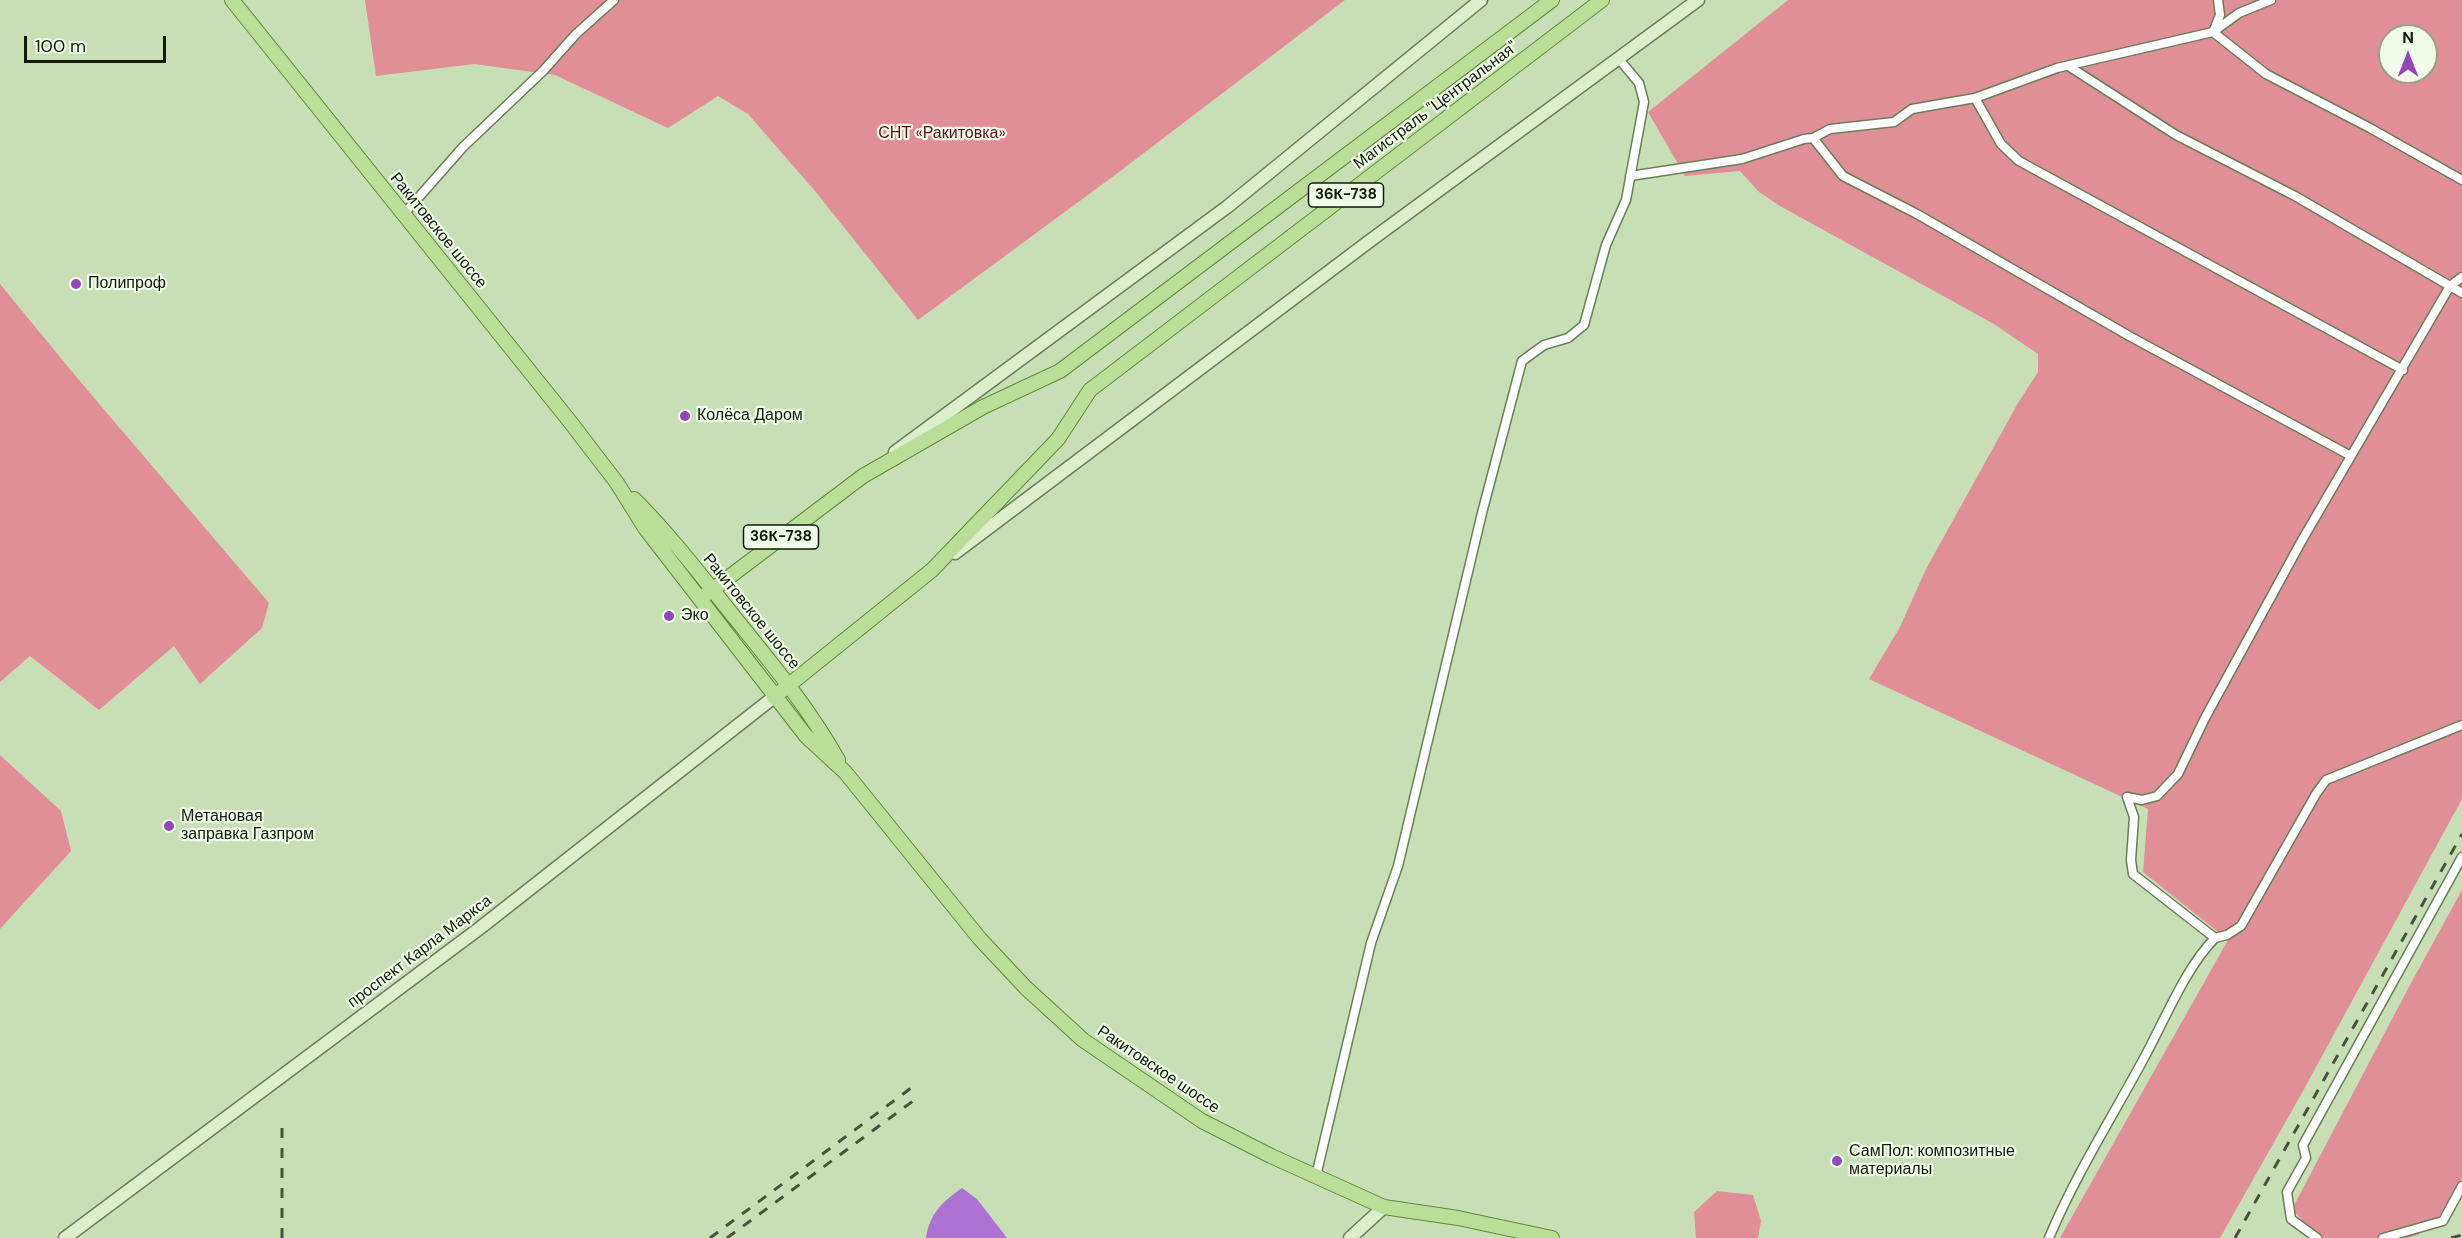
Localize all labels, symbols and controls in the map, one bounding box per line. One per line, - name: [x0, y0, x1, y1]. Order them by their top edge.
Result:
- scale bar: [27, 24, 170, 62]
- north arrow: [2378, 24, 2438, 84]
- text: N: [2402, 27, 2414, 48]
- text: 100 m: [35, 34, 86, 58]
- street label: Магистраль "Центральная": [1350, 38, 1522, 174]
- park label: СНТ «Ракитовка»: [878, 124, 1006, 144]
- street label: Ракитовское шоссе: [385, 169, 491, 293]
- road number: 36К-738: [1308, 183, 1384, 207]
- place label: Полипроф: [88, 274, 166, 294]
- marker: Полипроф: [69, 277, 83, 291]
- place label: Колёса Даром: [697, 406, 803, 426]
- marker: Колёса Даром: [678, 409, 692, 423]
- road number: 36К-738: [744, 525, 818, 549]
- street label: Ракитовское шоссе: [698, 550, 804, 674]
- place label: Эко: [681, 606, 709, 626]
- marker: Эко: [662, 609, 676, 623]
- place label: Метановая заправка Газпром: [181, 807, 314, 845]
- marker: Метановая заправка Газпром: [162, 819, 176, 833]
- street label: проспект Карла Маркса: [344, 892, 496, 1012]
- street label: Ракитовское шоссе: [1093, 1022, 1223, 1118]
- place label: СамПол: композитные материалы: [1849, 1142, 2015, 1180]
- marker: СамПол: композитные материалы: [1830, 1154, 1844, 1168]

